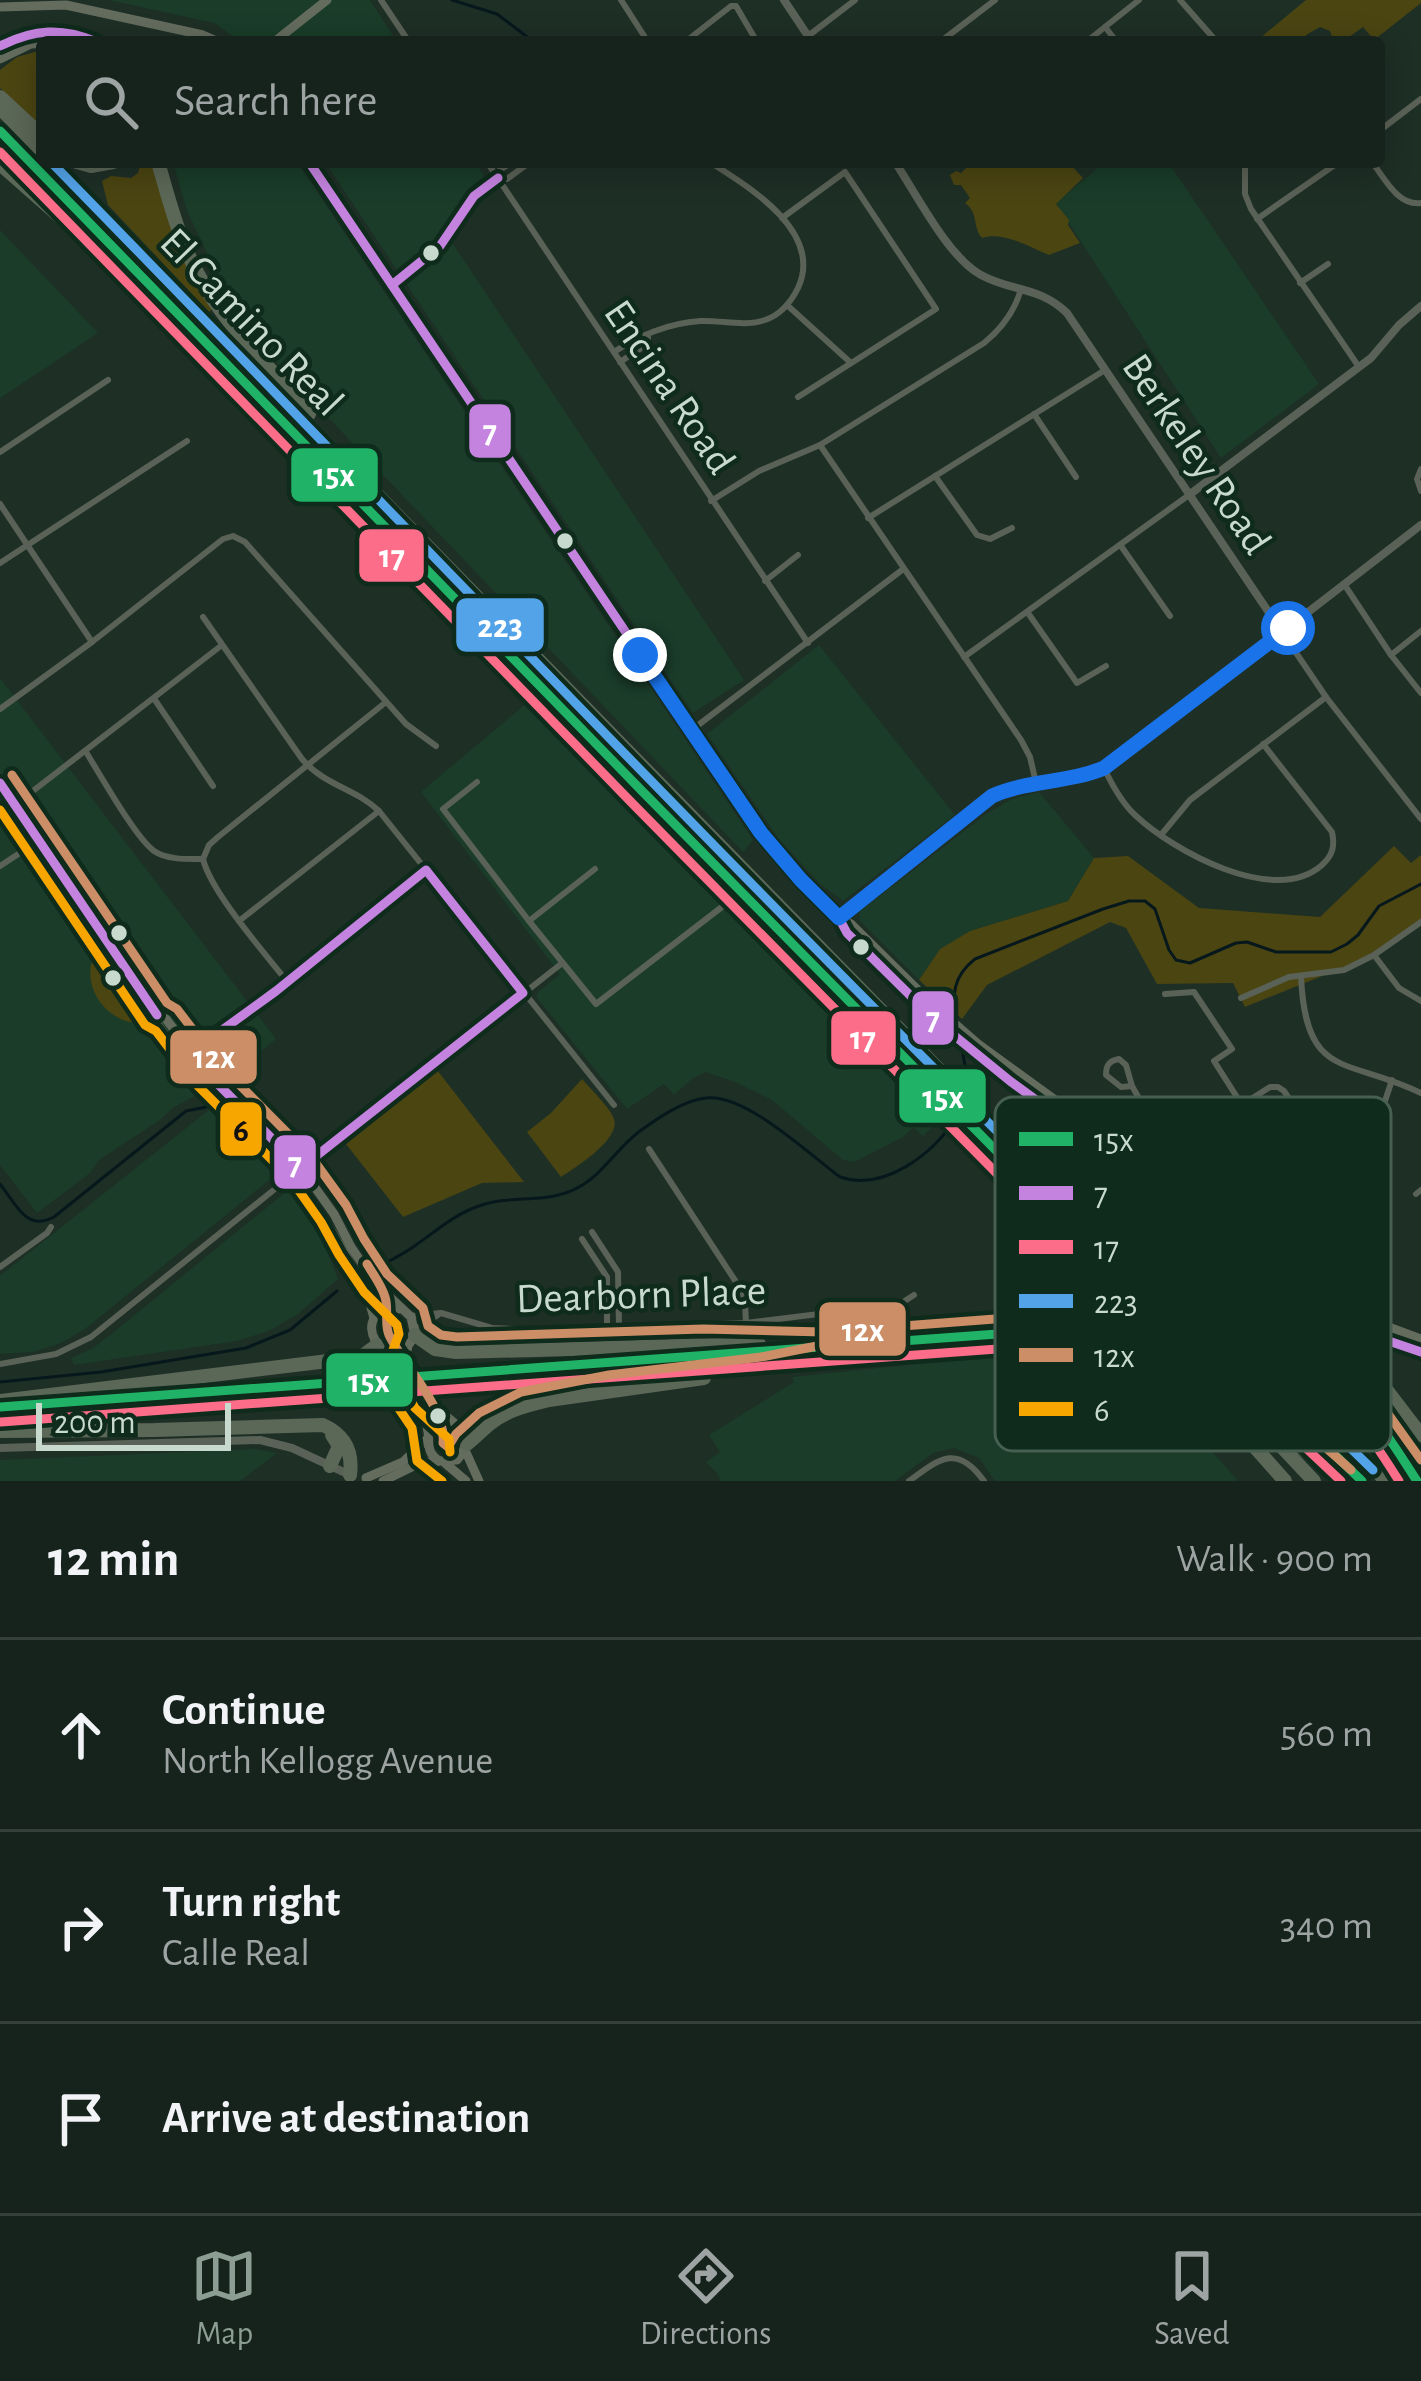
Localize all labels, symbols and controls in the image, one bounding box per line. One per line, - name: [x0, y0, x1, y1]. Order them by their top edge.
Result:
- search box: [36, 36, 1385, 168]
- icon: search: [78, 69, 144, 135]
- text: Search here: [174, 79, 377, 124]
- street label: El Camino Real: [152, 221, 351, 424]
- unlabelled marker: [420, 242, 442, 264]
- street label: Encina Road: [596, 293, 742, 482]
- street label: Berkeley Road: [1114, 347, 1278, 562]
- line badge: 7: [467, 402, 513, 460]
- text: 7: [483, 416, 497, 449]
- line badge: 15x: [289, 446, 380, 504]
- text: 15x: [313, 460, 355, 493]
- line badge: 17: [357, 527, 426, 584]
- unlabelled marker: [554, 530, 576, 552]
- text: 17: [379, 541, 405, 574]
- line badge: 223: [454, 596, 546, 654]
- route start: [1261, 601, 1315, 655]
- text: 223: [477, 611, 523, 644]
- route end: [613, 628, 667, 682]
- unlabelled marker: [108, 922, 130, 944]
- unlabelled marker: [850, 936, 872, 958]
- unlabelled marker: [102, 967, 124, 989]
- line badge: 7: [910, 989, 956, 1047]
- text: 7: [926, 1003, 940, 1036]
- line badge: 17: [829, 1009, 898, 1067]
- text: 17: [850, 1023, 876, 1056]
- line badge: 12x: [168, 1028, 259, 1086]
- text: 12x: [193, 1042, 235, 1075]
- line badge: 15x: [897, 1067, 988, 1125]
- text: 15x: [922, 1082, 964, 1115]
- legend: [995, 1097, 1391, 1451]
- line badge: 6: [218, 1100, 264, 1158]
- text: 6: [233, 1115, 249, 1148]
- text: 15x: [1094, 1125, 1134, 1158]
- line badge: 7: [272, 1133, 318, 1191]
- text: 7: [288, 1148, 302, 1181]
- text: 7: [1094, 1179, 1108, 1212]
- text: 17: [1094, 1233, 1119, 1266]
- street label: Dearborn Place: [515, 1270, 767, 1320]
- text: 223: [1094, 1287, 1138, 1320]
- line badge: 12x: [817, 1300, 908, 1358]
- text: 12x: [842, 1315, 884, 1348]
- text: 12x: [1094, 1341, 1135, 1374]
- line badge: 15x: [324, 1351, 415, 1409]
- text: 15x: [348, 1366, 390, 1399]
- text: 6: [1094, 1395, 1110, 1428]
- scale bar: [36, 1397, 231, 1450]
- unlabelled marker: [427, 1405, 449, 1427]
- text: 200 m: [54, 1407, 136, 1440]
- text: 12 min: [48, 1534, 180, 1585]
- text: Walk · 900 m: [1176, 1540, 1373, 1579]
- text: Continue: [162, 1688, 326, 1733]
- icon: ahead: [48, 1702, 114, 1768]
- text: 560 m: [1280, 1715, 1373, 1754]
- text: North Kellogg Avenue: [162, 1742, 493, 1781]
- text: Turn right: [162, 1880, 340, 1925]
- icon: right: [48, 1894, 114, 1960]
- text: 340 m: [1280, 1907, 1373, 1946]
- text: Calle Real: [162, 1934, 310, 1973]
- icon: arrive: [48, 2086, 114, 2152]
- text: Arrive at destination: [162, 2096, 530, 2141]
- tab: Map: [191, 2243, 257, 2355]
- tab: Directions: [640, 2243, 771, 2355]
- tab: Saved: [1154, 2243, 1230, 2355]

